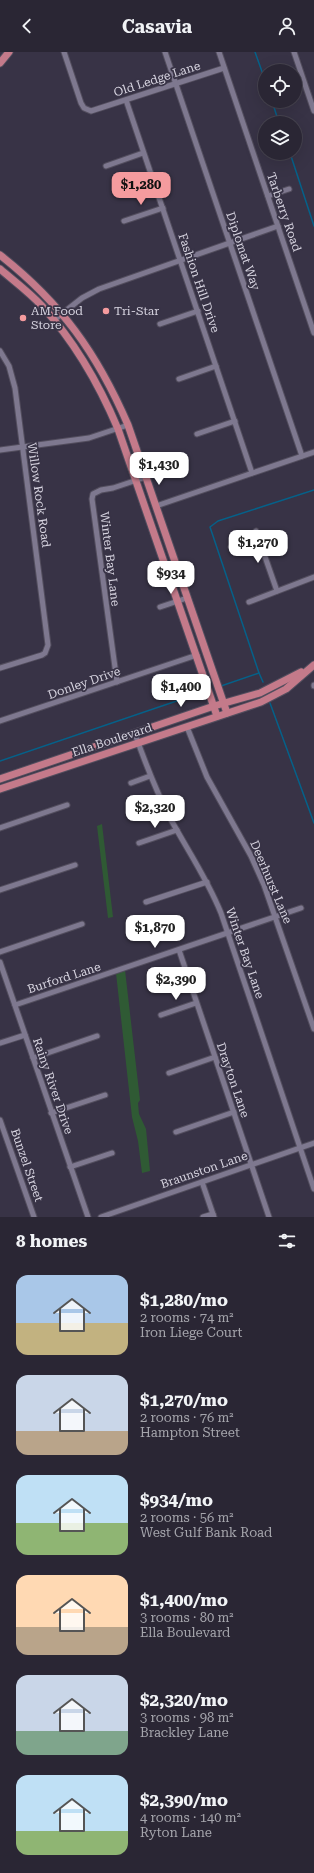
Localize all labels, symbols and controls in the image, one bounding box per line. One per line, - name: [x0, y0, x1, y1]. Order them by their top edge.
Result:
- icon: back: [16, 15, 38, 37]
- icon: person: [276, 15, 298, 37]
- text: Casavia: [122, 16, 192, 37]
- street label: Old Ledge Lane: [112, 58, 202, 100]
- map controls: [258, 64, 302, 160]
- button: locate: [258, 64, 302, 108]
- button: layers: [258, 116, 302, 160]
- street label: Tarberry Road: [264, 171, 304, 254]
- pin: $1,280: [108, 172, 174, 206]
- text: $1,280: [121, 177, 161, 192]
- street label: Diplomat Way: [223, 210, 263, 293]
- street label: Fashion Hill Drive: [175, 231, 223, 335]
- place label: AM Food Store: [31, 304, 83, 332]
- place label: Tri-Star: [114, 304, 159, 318]
- marker: Tri-Star: [101, 306, 111, 316]
- marker: AM Food Store: [18, 313, 28, 323]
- street label: Willow Rock Road: [25, 442, 53, 549]
- pin: $1,430: [126, 452, 192, 486]
- text: $1,430: [139, 457, 179, 472]
- street label: Winter Bay Lane: [97, 511, 123, 608]
- pin: $1,270: [225, 530, 291, 564]
- text: $1,270: [238, 535, 278, 550]
- pin: $934: [147, 561, 195, 595]
- text: $934: [156, 566, 186, 581]
- street label: Donley Drive: [46, 664, 123, 702]
- pin: $1,400: [148, 674, 214, 708]
- text: $1,400: [161, 679, 201, 694]
- street label: Ella Boulevard: [70, 720, 154, 760]
- pin: $2,320: [122, 795, 188, 829]
- text: $2,320: [135, 800, 175, 815]
- street label: Deerhurst Lane: [247, 838, 295, 926]
- street label: Winter Bay Lane: [223, 906, 267, 1001]
- pin: $1,870: [122, 915, 188, 949]
- text: $1,870: [135, 920, 175, 935]
- street label: Burford Lane: [26, 959, 103, 996]
- pin: $2,390: [143, 967, 209, 1001]
- text: $2,390: [156, 972, 196, 987]
- street label: Rainy River Drive: [30, 1036, 76, 1136]
- street label: Drayton Lane: [214, 1041, 253, 1120]
- street label: Bunzel Street: [8, 1127, 46, 1204]
- street label: Braunston Lane: [159, 1148, 250, 1191]
- icon: filters: [276, 1230, 298, 1252]
- text: 8 homes: [16, 1231, 87, 1251]
- text: $1,280/mo: [140, 1290, 228, 1310]
- icon: home: [48, 1291, 96, 1339]
- text: 2 rooms · 74 m²: [140, 1310, 234, 1325]
- text: Iron Liege Court: [140, 1325, 242, 1340]
- text: $1,270/mo: [140, 1390, 228, 1410]
- icon: home: [48, 1391, 96, 1439]
- text: 2 rooms · 76 m²: [140, 1410, 234, 1425]
- text: Hampton Street: [140, 1425, 240, 1440]
- text: $934/mo: [140, 1490, 213, 1510]
- icon: home: [48, 1491, 96, 1539]
- text: 2 rooms · 56 m²: [140, 1510, 234, 1525]
- text: West Gulf Bank Road: [140, 1525, 272, 1540]
- text: $1,400/mo: [140, 1590, 228, 1610]
- icon: home: [48, 1591, 96, 1639]
- text: 3 rooms · 80 m²: [140, 1610, 234, 1625]
- text: Ella Boulevard: [140, 1625, 230, 1640]
- text: $2,320/mo: [140, 1690, 228, 1710]
- icon: home: [48, 1691, 96, 1739]
- text: 3 rooms · 98 m²: [140, 1710, 234, 1725]
- text: Brackley Lane: [140, 1725, 229, 1740]
- text: $2,390/mo: [140, 1790, 228, 1810]
- icon: home: [48, 1791, 96, 1839]
- text: 4 rooms · 140 m²: [140, 1810, 241, 1825]
- text: Ryton Lane: [140, 1825, 212, 1840]

